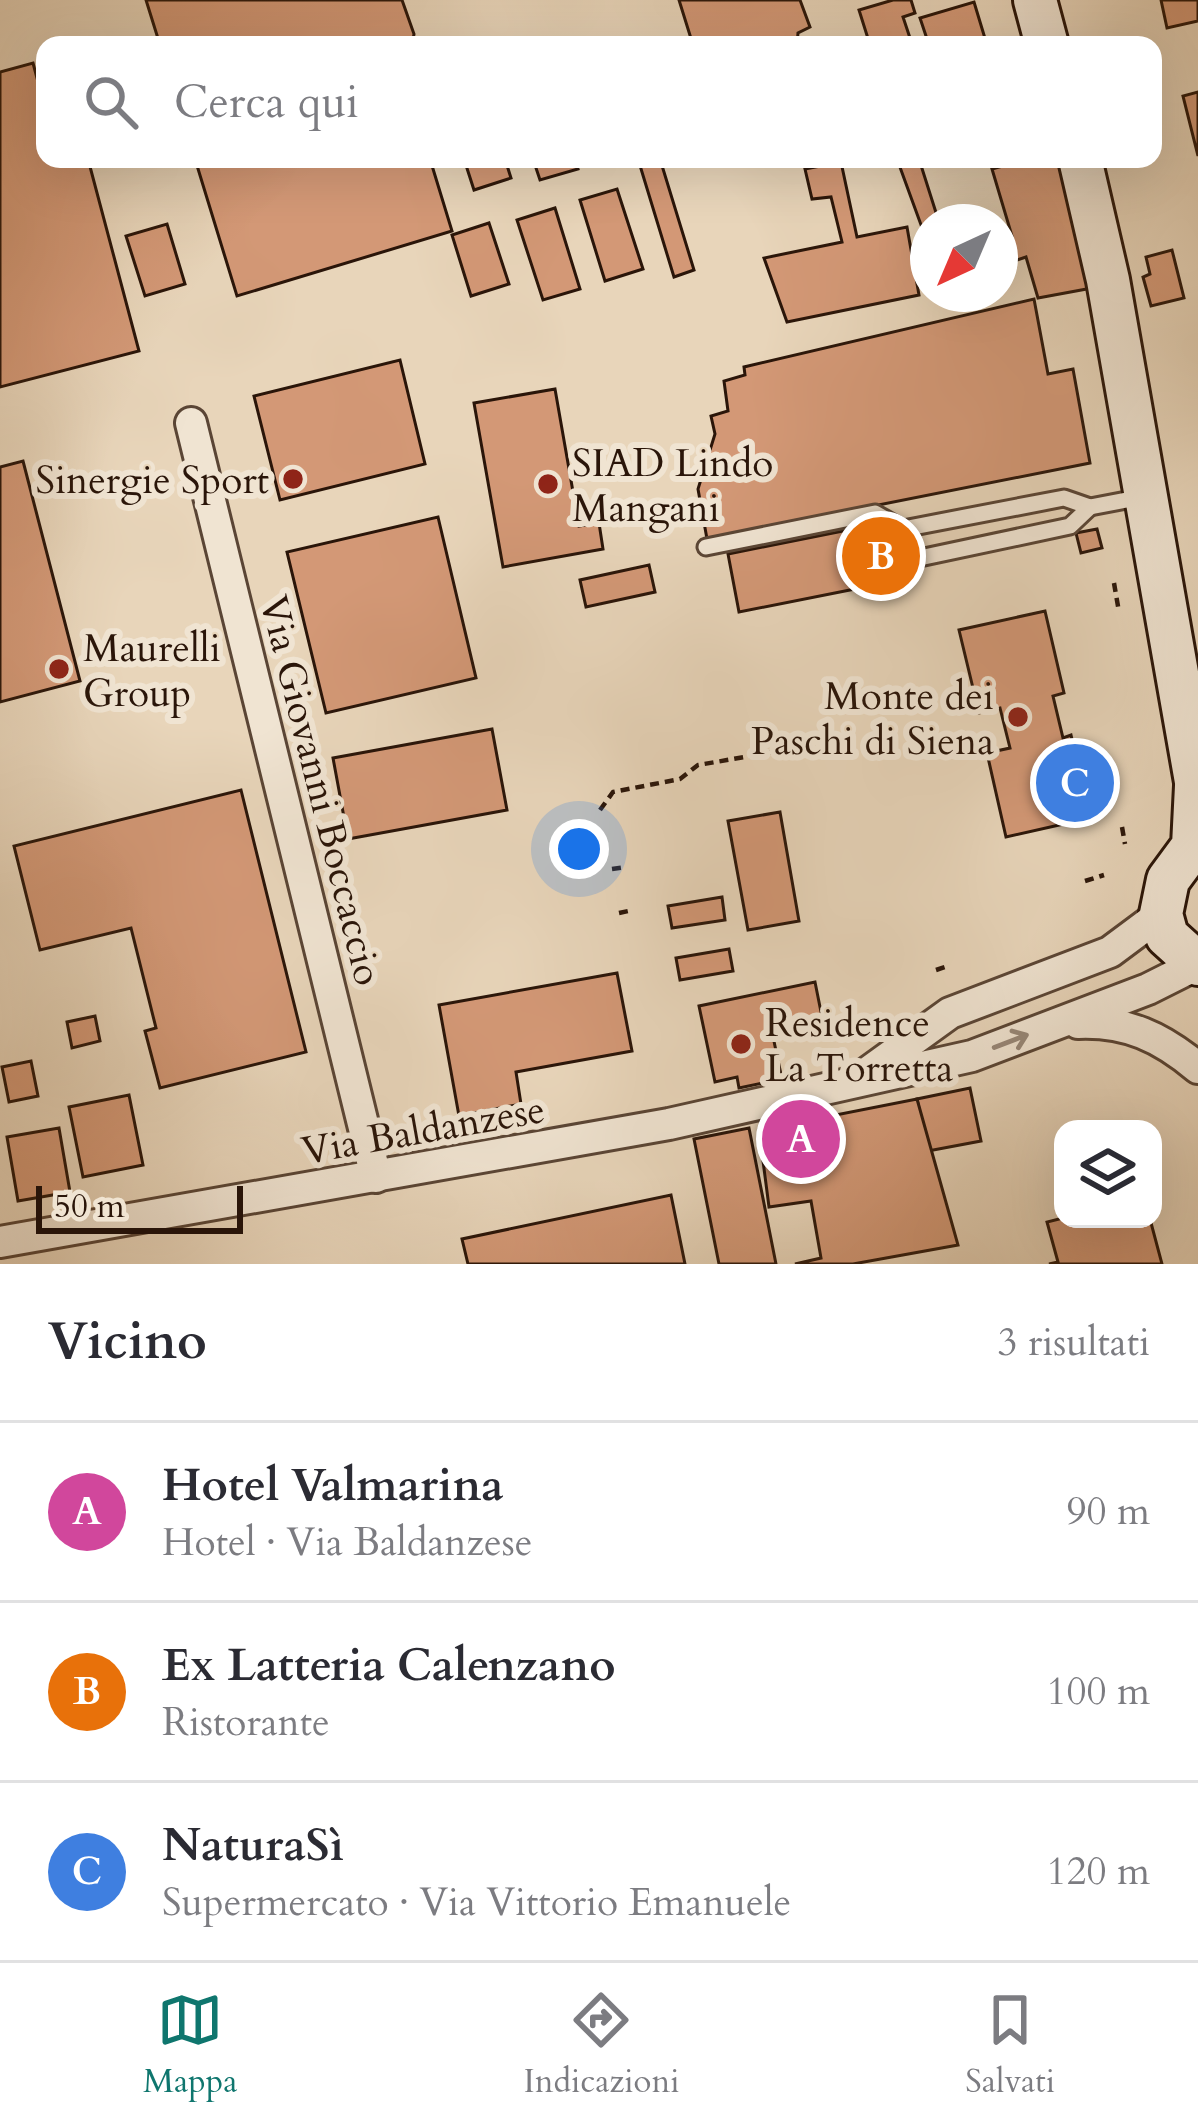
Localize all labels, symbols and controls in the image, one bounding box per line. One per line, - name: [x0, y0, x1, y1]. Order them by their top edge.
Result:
- search box: [36, 36, 1162, 168]
- icon: search: [78, 69, 144, 135]
- text: Cerca qui: [174, 72, 359, 133]
- north arrow: [910, 204, 1018, 312]
- place label: SIAD Lindo Mangani: [572, 437, 773, 535]
- place label: Sinergie Sport: [35, 454, 269, 507]
- marker: Sinergie Sport: [280, 466, 306, 492]
- marker: SIAD Lindo Mangani: [535, 471, 561, 497]
- pin: B: [842, 511, 920, 601]
- street label: Via Giovanni Boccaccio: [246, 590, 395, 991]
- place label: Maurelli Group: [83, 622, 221, 720]
- marker: Maurelli Group: [46, 656, 72, 682]
- place label: Monte dei Paschi di Siena: [751, 670, 994, 768]
- marker: Monte dei Paschi di Siena: [1005, 704, 1031, 730]
- pin: C: [1036, 738, 1114, 828]
- your location: [549, 819, 609, 879]
- place label: Residence La Torretta: [765, 997, 953, 1095]
- one-way arrow: [991, 1028, 1028, 1050]
- marker: Residence La Torretta: [728, 1031, 754, 1057]
- street label: Via Baldanzese: [298, 1083, 549, 1178]
- pin: A: [762, 1094, 840, 1184]
- map controls: [1054, 1120, 1162, 1228]
- button: layers: [1054, 1120, 1162, 1228]
- scale bar: [36, 1180, 243, 1233]
- text: 50 m: [54, 1184, 125, 1229]
- text: Vicino: [48, 1307, 207, 1377]
- text: 3 risultati: [998, 1316, 1150, 1369]
- text: Hotel Valmarina: [162, 1455, 504, 1516]
- text: A: [72, 1485, 102, 1538]
- text: 90 m: [1067, 1485, 1150, 1538]
- text: Hotel · Via Baldanzese: [162, 1516, 532, 1569]
- text: Ex Latteria Calenzano: [162, 1635, 616, 1696]
- text: B: [73, 1665, 101, 1718]
- text: 100 m: [1047, 1665, 1150, 1718]
- text: Ristorante: [162, 1696, 330, 1749]
- text: NaturaSì: [162, 1815, 344, 1876]
- text: C: [72, 1845, 102, 1898]
- text: 120 m: [1047, 1845, 1150, 1898]
- text: Supermercato · Via Vittorio Emanuele: [162, 1876, 791, 1929]
- tab: Mappa: [143, 1987, 238, 2104]
- tab: Indicazioni: [523, 1987, 679, 2104]
- tab: Salvati: [965, 1987, 1055, 2104]

